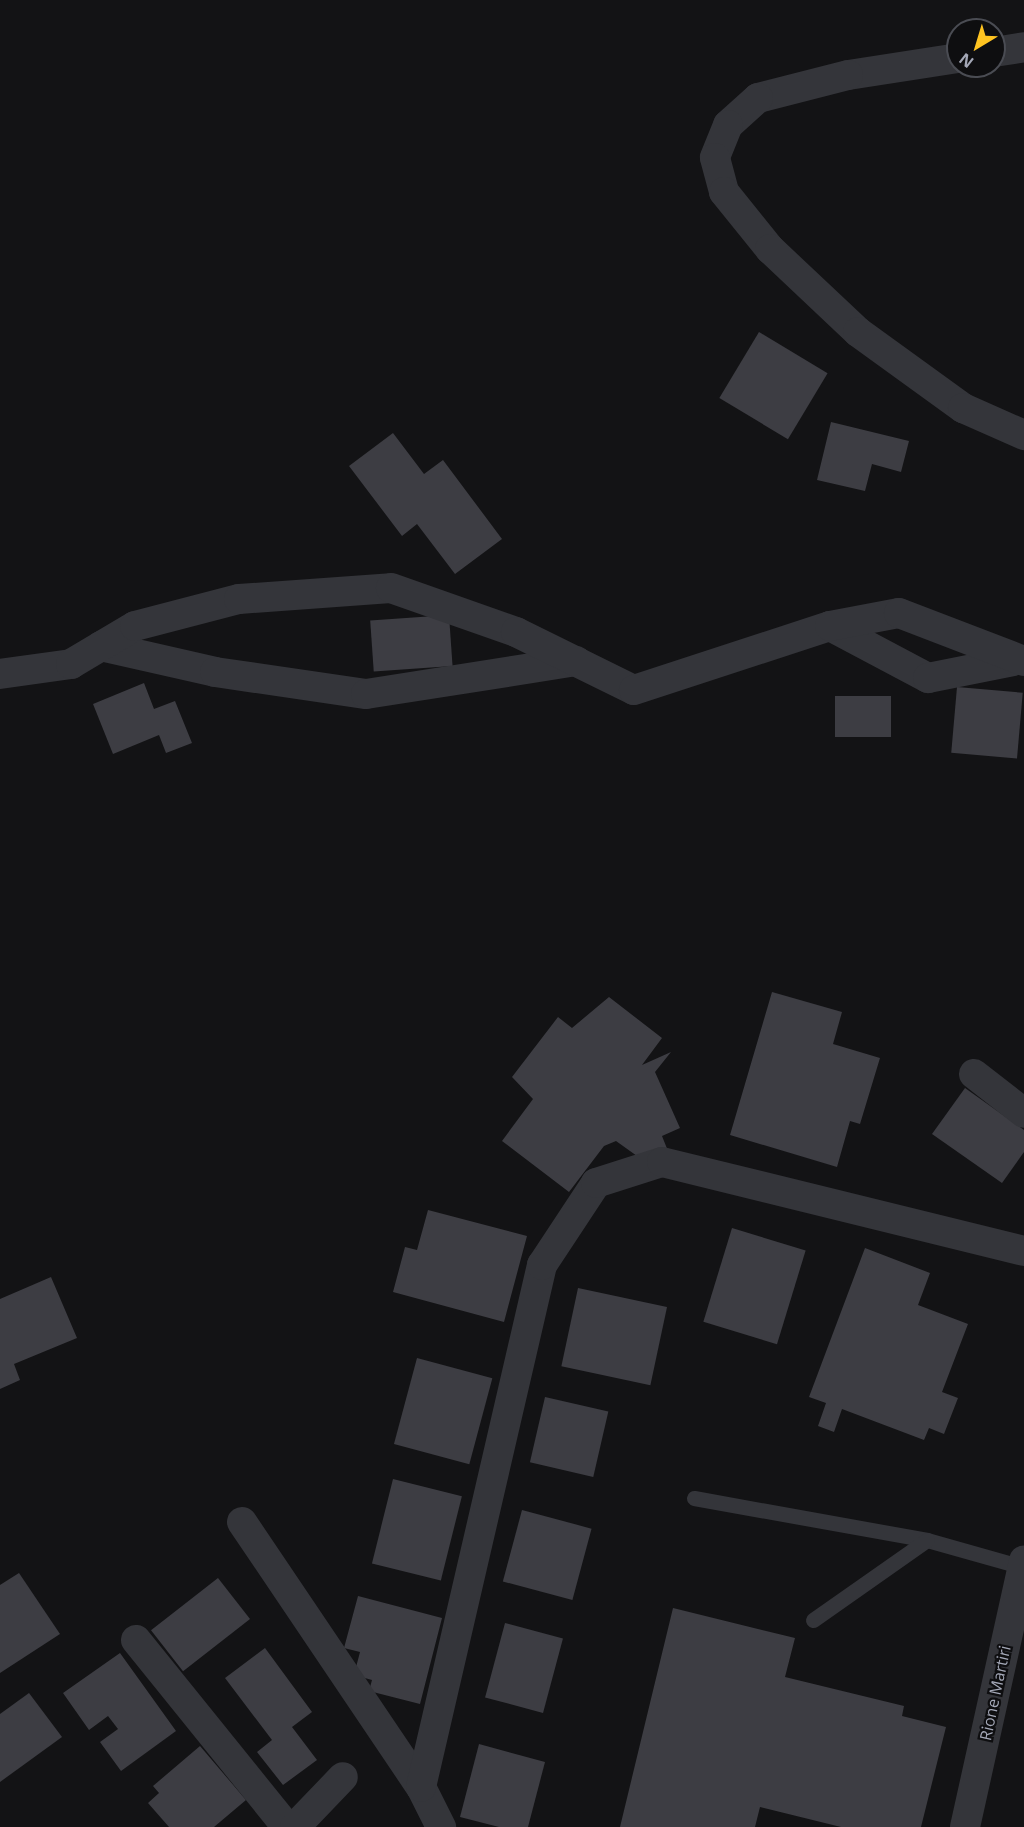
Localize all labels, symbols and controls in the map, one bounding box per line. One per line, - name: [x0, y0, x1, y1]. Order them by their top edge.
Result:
- north arrow: [946, 18, 1006, 78]
- text: N: [954, 48, 978, 73]
- street label: Rione Martiri: [976, 1644, 1014, 1742]

